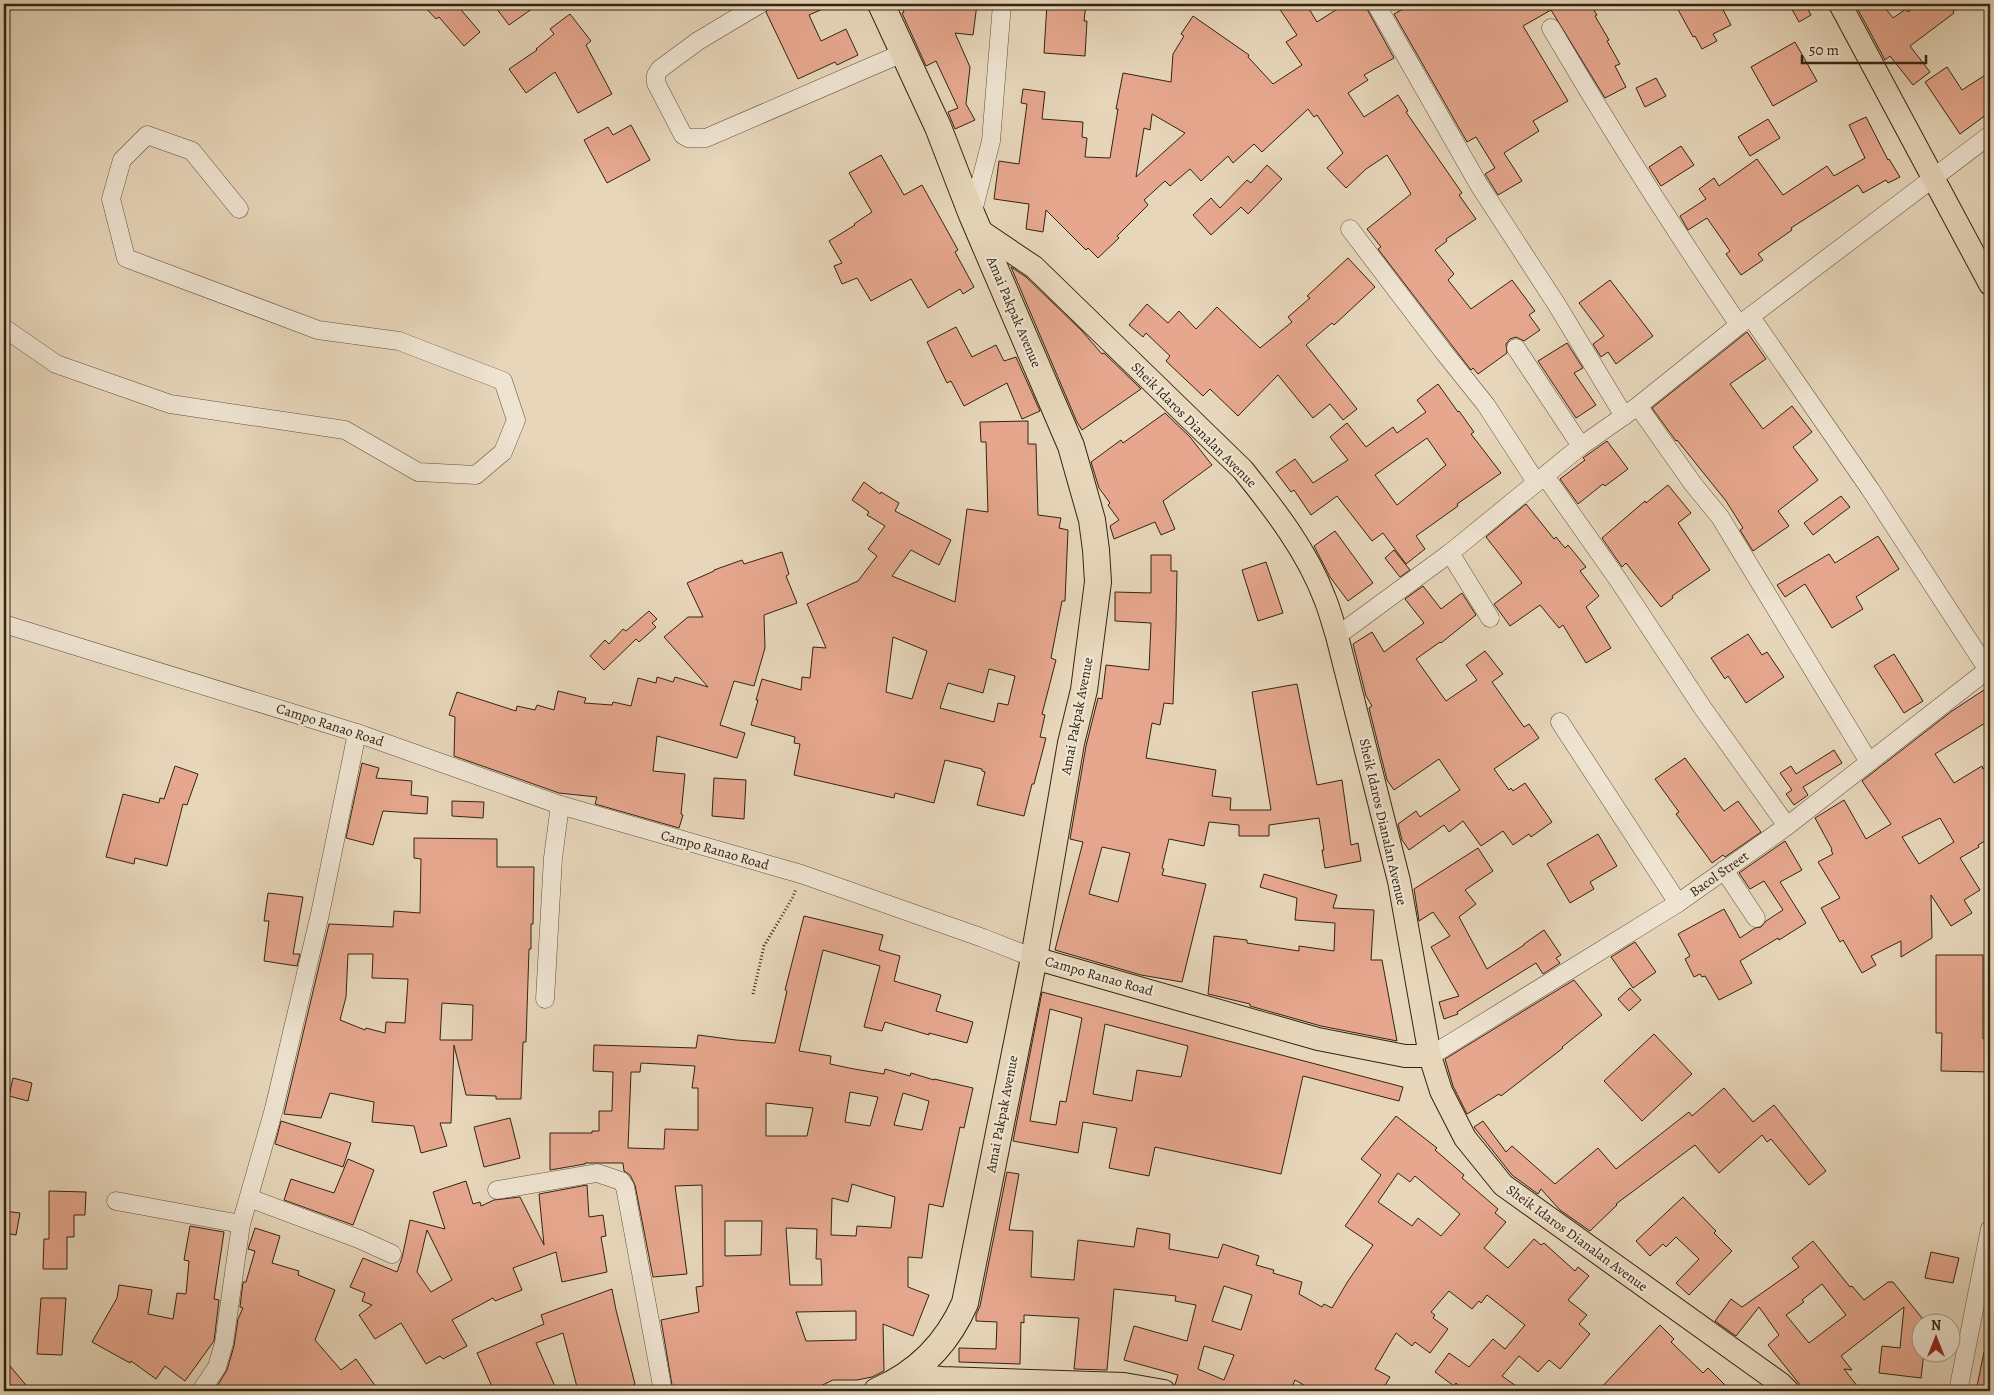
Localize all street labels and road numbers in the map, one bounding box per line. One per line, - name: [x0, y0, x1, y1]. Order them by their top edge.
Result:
- street label: Amai Pakpak Avenue: [982, 253, 1046, 371]
- street label: Sheik Idaros Dianalan Avenue: [1127, 358, 1261, 492]
- street label: Amai Pakpak Avenue: [1056, 656, 1098, 777]
- street label: Campo Ranao Road: [274, 699, 387, 751]
- street label: Sheik Idaros Dianalan Avenue: [1355, 737, 1411, 907]
- street label: Campo Ranao Road: [659, 825, 772, 875]
- street label: Bacol Street: [1686, 846, 1753, 901]
- street label: Campo Ranao Road: [1043, 951, 1156, 1001]
- street label: Amai Pakpak Avenue: [981, 1054, 1023, 1175]
- street label: Sheik Idaros Dianalan Avenue: [1502, 1180, 1652, 1296]

